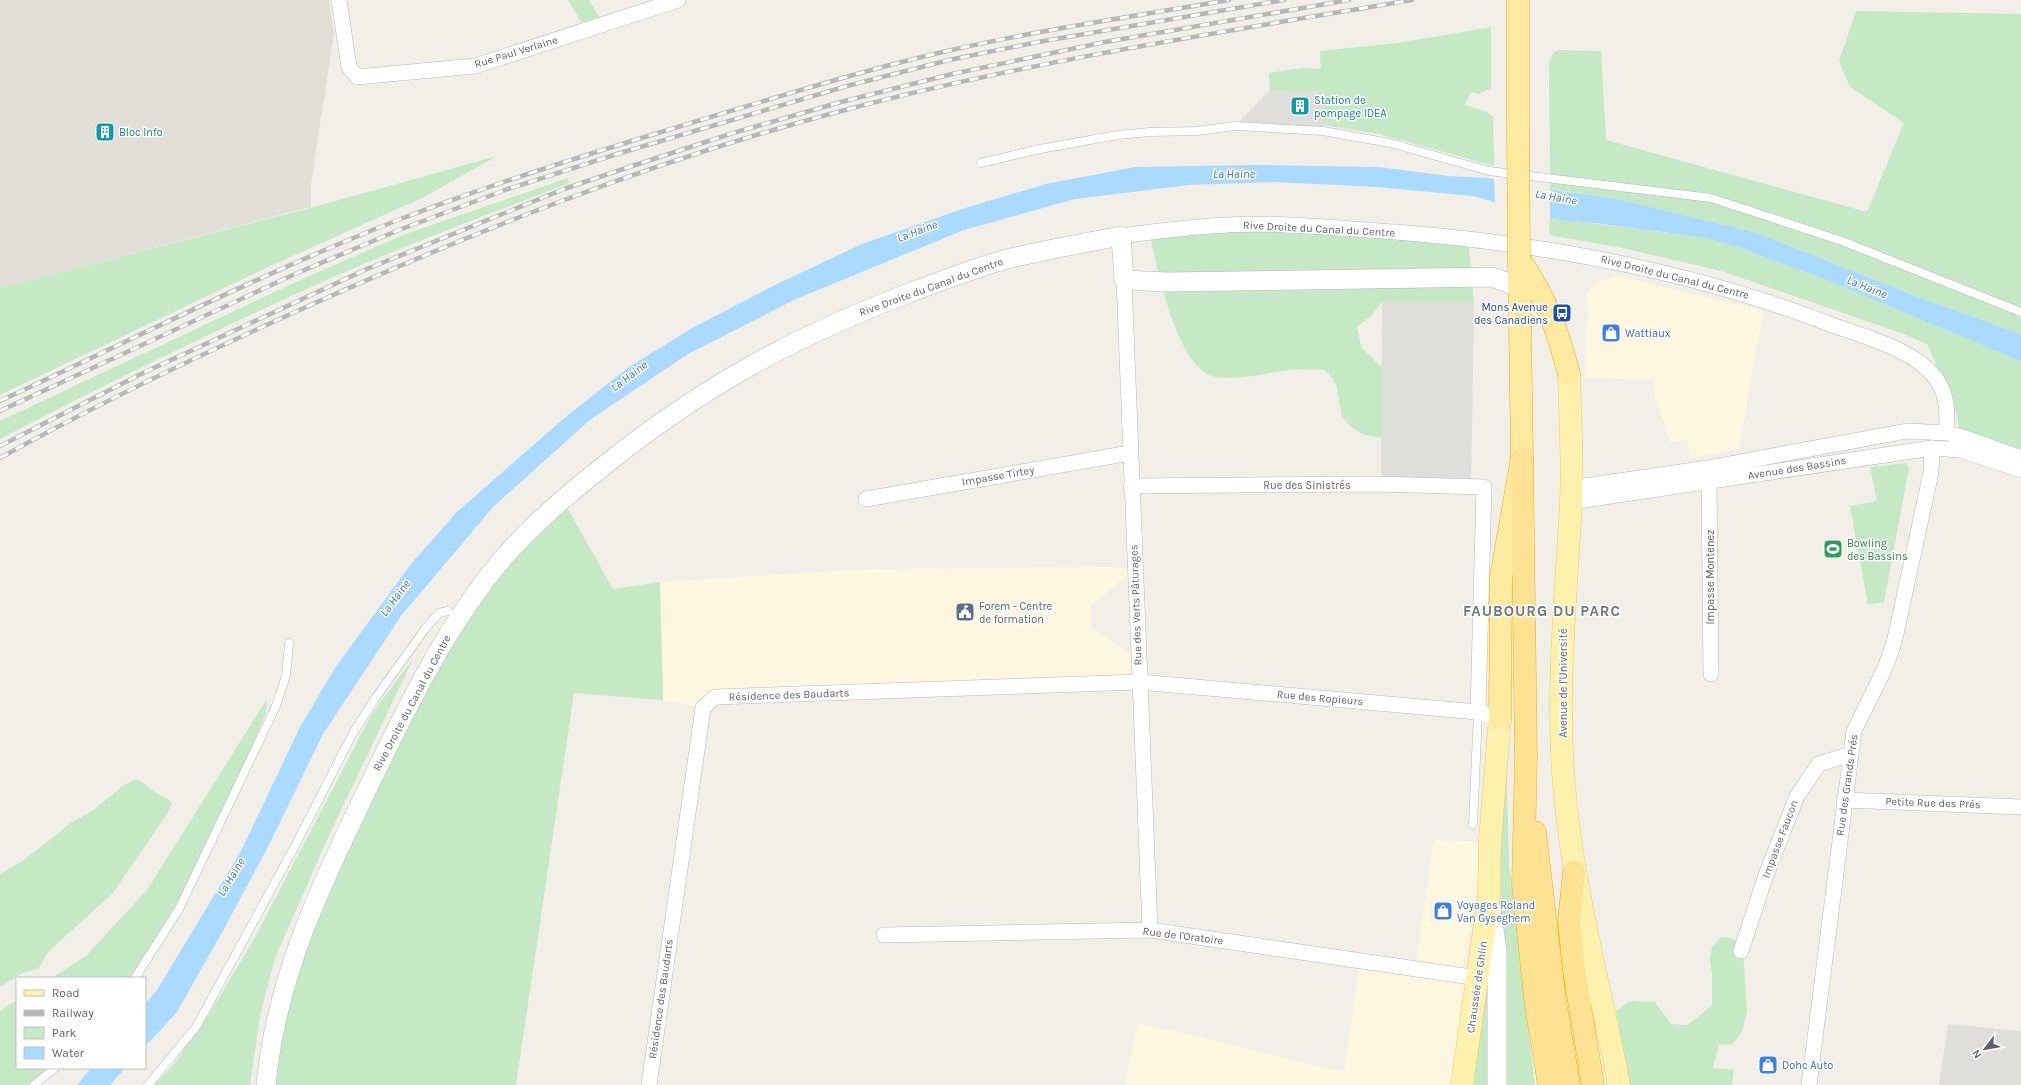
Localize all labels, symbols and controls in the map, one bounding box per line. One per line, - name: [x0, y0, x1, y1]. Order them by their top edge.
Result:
- street label: Rue Paul Verlaine: [473, 33, 560, 71]
- place label: Station de pompage IDEA: [1314, 94, 1387, 120]
- building icon: Station de pompage IDEA: [1289, 95, 1311, 117]
- building icon: Bloc Info: [94, 121, 116, 143]
- place label: Bloc Info: [119, 126, 163, 139]
- water label: La Haine: [1213, 167, 1256, 181]
- water label: La Haine: [1534, 186, 1578, 208]
- water label: La Haine: [895, 217, 940, 245]
- street label: Rive Droite du Canal du Centre: [1243, 219, 1396, 239]
- street label: Rive Droite du Canal du Centre: [1600, 252, 1751, 302]
- street label: Rive Droite du Canal du Centre: [857, 255, 1005, 319]
- water label: La Haine: [1845, 273, 1890, 302]
- place label: Mons Avenue des Canadiens: [1474, 301, 1548, 327]
- bus stop icon: Mons Avenue des Canadiens: [1551, 302, 1573, 324]
- shop icon: Wattiaux: [1600, 322, 1622, 344]
- place label: Wattiaux: [1625, 327, 1671, 340]
- water label: La Haine: [608, 357, 650, 394]
- street label: Avenue des Bassins: [1747, 454, 1847, 482]
- street label: Impasse Tirtey: [961, 463, 1035, 489]
- street label: Rue des Sinistrés: [1263, 479, 1351, 492]
- street label: Impasse Montenez: [1704, 530, 1717, 624]
- place label: Bowling des Bassins: [1847, 537, 1908, 563]
- sports icon: Bowling des Bassins: [1822, 538, 1844, 560]
- street label: Rue des Verts Pâturages: [1127, 544, 1145, 666]
- water label: La Haine: [377, 577, 414, 619]
- place label: Forem - Centre de formation: [979, 600, 1053, 626]
- public building icon: Forem - Centre de formation: [954, 601, 976, 623]
- district label: FAUBOURG DU PARC: [1463, 602, 1621, 620]
- street label: Avenue de l'Université: [1557, 628, 1570, 738]
- street label: Rive Droite du Canal du Centre: [371, 632, 454, 773]
- street label: Résidence des Baudarts: [728, 686, 850, 704]
- street label: Rue des Ropieurs: [1276, 688, 1364, 708]
- street label: Rue des Grands Prés: [1833, 733, 1861, 837]
- street label: Petite Rue des Prés: [1885, 795, 1981, 811]
- street label: Impasse Faucon: [1759, 798, 1801, 880]
- water label: La Haine: [214, 855, 248, 899]
- place label: Voyages Roland Van Gyseghem: [1457, 899, 1535, 925]
- shop icon: Voyages Roland Van Gyseghem: [1432, 900, 1454, 922]
- street label: Rue de l'Oratoire: [1142, 925, 1224, 947]
- street label: Résidence des Baudarts: [646, 938, 676, 1060]
- street label: Chaussée de Ghlin: [1464, 940, 1490, 1034]
- legend: [16, 977, 146, 1069]
- text: Road: [52, 986, 80, 1000]
- text: Railway: [52, 1006, 94, 1020]
- text: Park: [52, 1026, 77, 1040]
- north arrow: [1965, 1029, 2005, 1069]
- text: Water: [52, 1046, 85, 1060]
- text: N: [1969, 1047, 1985, 1061]
- shop icon: Dohc Auto: [1757, 1054, 1779, 1076]
- place label: Dohc Auto: [1782, 1059, 1833, 1072]

